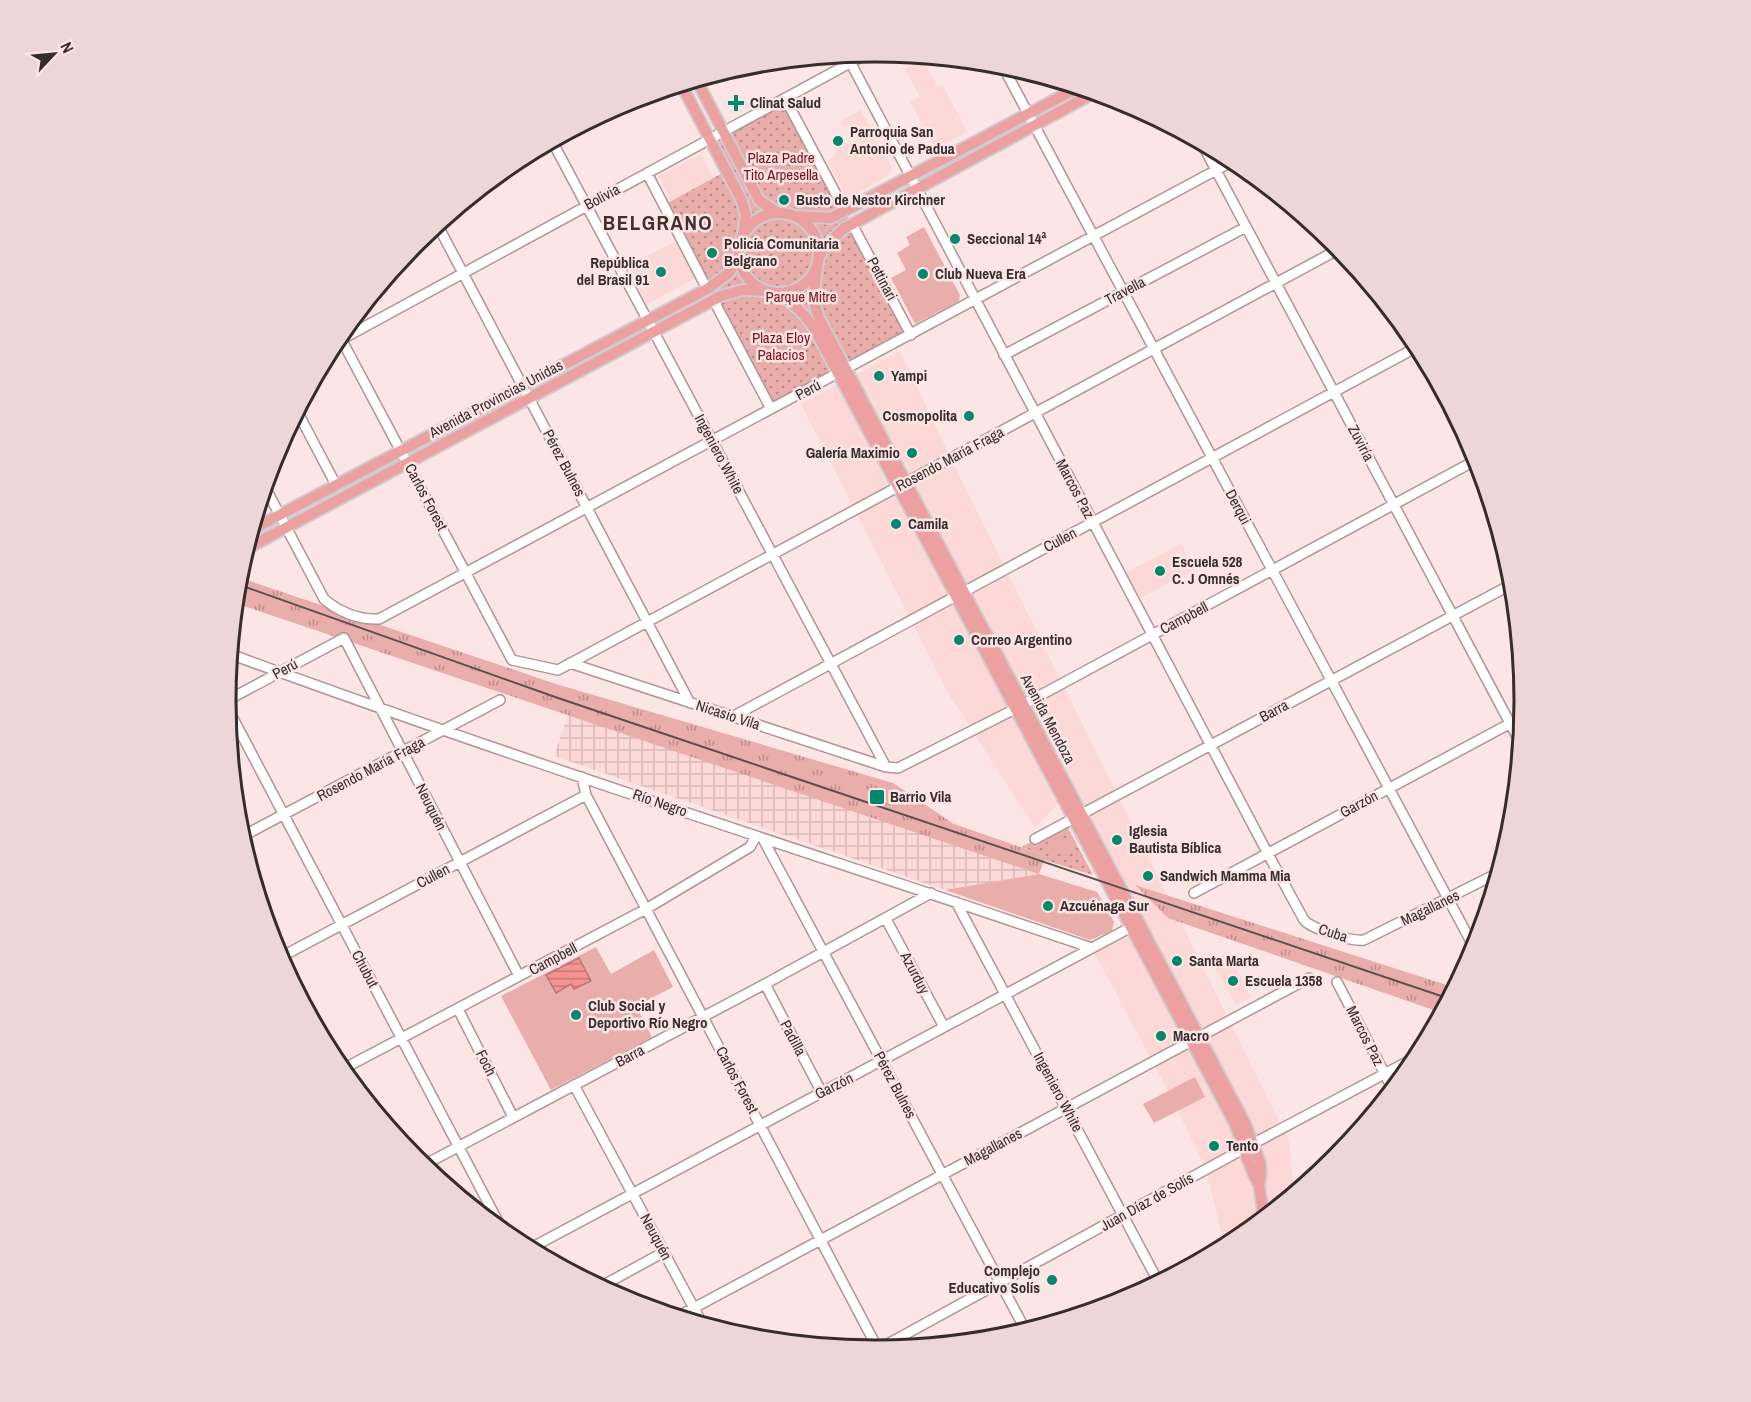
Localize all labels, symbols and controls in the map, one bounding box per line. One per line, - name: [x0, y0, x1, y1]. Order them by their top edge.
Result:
- north arrow: [24, 24, 84, 84]
- text: N: [56, 38, 79, 57]
- place label: Clinat Salud: [750, 92, 821, 113]
- marker: Clinat Salud: [727, 94, 745, 112]
- place label: Parroquia San Antonio de Padua: [850, 121, 955, 159]
- marker: Parroquia San Antonio de Padua: [831, 134, 845, 148]
- park label: Plaza Padre Tito Arpesella: [744, 147, 819, 185]
- street label: Bolivia: [580, 178, 623, 215]
- place label: Busto de Nestor Kirchner: [796, 189, 945, 210]
- marker: Busto de Nestor Kirchner: [777, 193, 791, 207]
- district label: BELGRANO: [603, 208, 713, 237]
- place label: Seccional 14ª: [967, 228, 1047, 249]
- marker: Seccional 14ª: [948, 232, 962, 246]
- place label: Policía Comunitaria Belgrano: [724, 233, 839, 271]
- marker: Policía Comunitaria Belgrano: [705, 246, 719, 260]
- place label: República del Brasil 91: [577, 252, 649, 290]
- street label: Pettinari: [862, 253, 903, 304]
- place label: Club Nueva Era: [935, 263, 1026, 284]
- marker: República del Brasil 91: [654, 265, 668, 279]
- marker: Club Nueva Era: [916, 267, 930, 281]
- street label: Travella: [1101, 271, 1149, 310]
- park label: Parque Mitre: [765, 286, 837, 307]
- park label: Plaza Eloy Palacios: [752, 327, 811, 365]
- street label: Avenida Provincias Unidas: [424, 354, 566, 443]
- place label: Yampi: [891, 365, 927, 386]
- marker: Yampi: [872, 369, 886, 383]
- street label: Perú: [791, 374, 824, 405]
- place label: Cosmopolita: [883, 405, 957, 426]
- marker: Cosmopolita: [962, 409, 976, 423]
- street label: Ingeniero White: [690, 410, 749, 497]
- street label: Rosendo María Fraga: [892, 421, 1008, 496]
- street label: Zuviría: [1343, 421, 1380, 465]
- street label: Pérez Bulnes: [538, 426, 591, 500]
- place label: Galería Maximio: [806, 442, 900, 463]
- marker: Galería Maximio: [905, 446, 919, 460]
- street label: Marcos Paz: [1051, 455, 1100, 522]
- street label: Carlos Forest: [400, 460, 453, 535]
- street label: Derqui: [1221, 486, 1256, 528]
- place label: Camila: [908, 513, 948, 534]
- marker: Camila: [889, 517, 903, 531]
- street label: Cullen: [1039, 522, 1080, 557]
- place label: Escuela 528 C. J Omnés: [1172, 551, 1243, 589]
- marker: Escuela 528 C. J Omnés: [1153, 564, 1167, 578]
- street label: Campbell: [1156, 596, 1212, 639]
- place label: Correo Argentino: [971, 629, 1072, 650]
- marker: Correo Argentino: [952, 633, 966, 647]
- street label: Perú: [268, 653, 301, 684]
- street label: Avenida Mendoza: [1015, 669, 1081, 768]
- street label: Nicasio Vila: [693, 694, 763, 735]
- street label: Barra: [1256, 694, 1292, 727]
- street label: Rosendo María Fraga: [313, 731, 429, 806]
- street label: Neuquén: [411, 780, 452, 834]
- street label: Río Negro: [630, 783, 690, 822]
- street label: Garzón: [1336, 785, 1382, 822]
- place label: Barrio Vila: [890, 786, 951, 807]
- marker: Barrio Vila: [868, 788, 886, 806]
- place label: Iglesia Bautista Bíblica: [1129, 820, 1221, 858]
- marker: Iglesia Bautista Bíblica: [1110, 833, 1124, 847]
- street label: Cullen: [412, 858, 453, 893]
- place label: Sandwich Mamma Mia: [1160, 865, 1291, 886]
- marker: Sandwich Mamma Mia: [1141, 869, 1155, 883]
- street label: Magallanes: [1397, 884, 1463, 931]
- place label: Azcuénaga Sur: [1060, 895, 1149, 916]
- marker: Azcuénaga Sur: [1041, 899, 1055, 913]
- street label: Cuba: [1316, 918, 1351, 947]
- street label: Campbell: [525, 937, 581, 980]
- street label: Chubut: [347, 946, 384, 992]
- street label: Azurduy: [895, 947, 936, 998]
- place label: Santa Marta: [1189, 950, 1259, 971]
- marker: Santa Marta: [1170, 954, 1184, 968]
- place label: Escuela 1358: [1245, 970, 1322, 991]
- marker: Escuela 1358: [1226, 974, 1240, 988]
- place label: Club Social y Deportivo Río Negro: [588, 995, 708, 1033]
- street label: Marcos Paz: [1341, 1002, 1390, 1069]
- marker: Club Social y Deportivo Río Negro: [569, 1008, 583, 1022]
- street label: Padilla: [775, 1016, 812, 1059]
- place label: Macro: [1173, 1025, 1209, 1046]
- marker: Macro: [1154, 1029, 1168, 1043]
- street label: Barra: [612, 1039, 648, 1072]
- street label: Carlos Forest: [711, 1043, 764, 1118]
- street label: Foch: [471, 1046, 502, 1079]
- street label: Pérez Bulnes: [869, 1048, 922, 1122]
- street label: Ingeniero White: [1029, 1048, 1088, 1135]
- street label: Garzón: [811, 1067, 857, 1104]
- street label: Magallanes: [960, 1123, 1025, 1171]
- place label: Tento: [1226, 1135, 1259, 1156]
- marker: Tento: [1207, 1139, 1221, 1153]
- street label: Juan Díaz de Solís: [1097, 1167, 1197, 1236]
- street label: Neuquén: [635, 1210, 677, 1264]
- place label: Complejo Educativo Solís: [948, 1260, 1040, 1298]
- marker: Complejo Educativo Solís: [1045, 1273, 1059, 1287]

